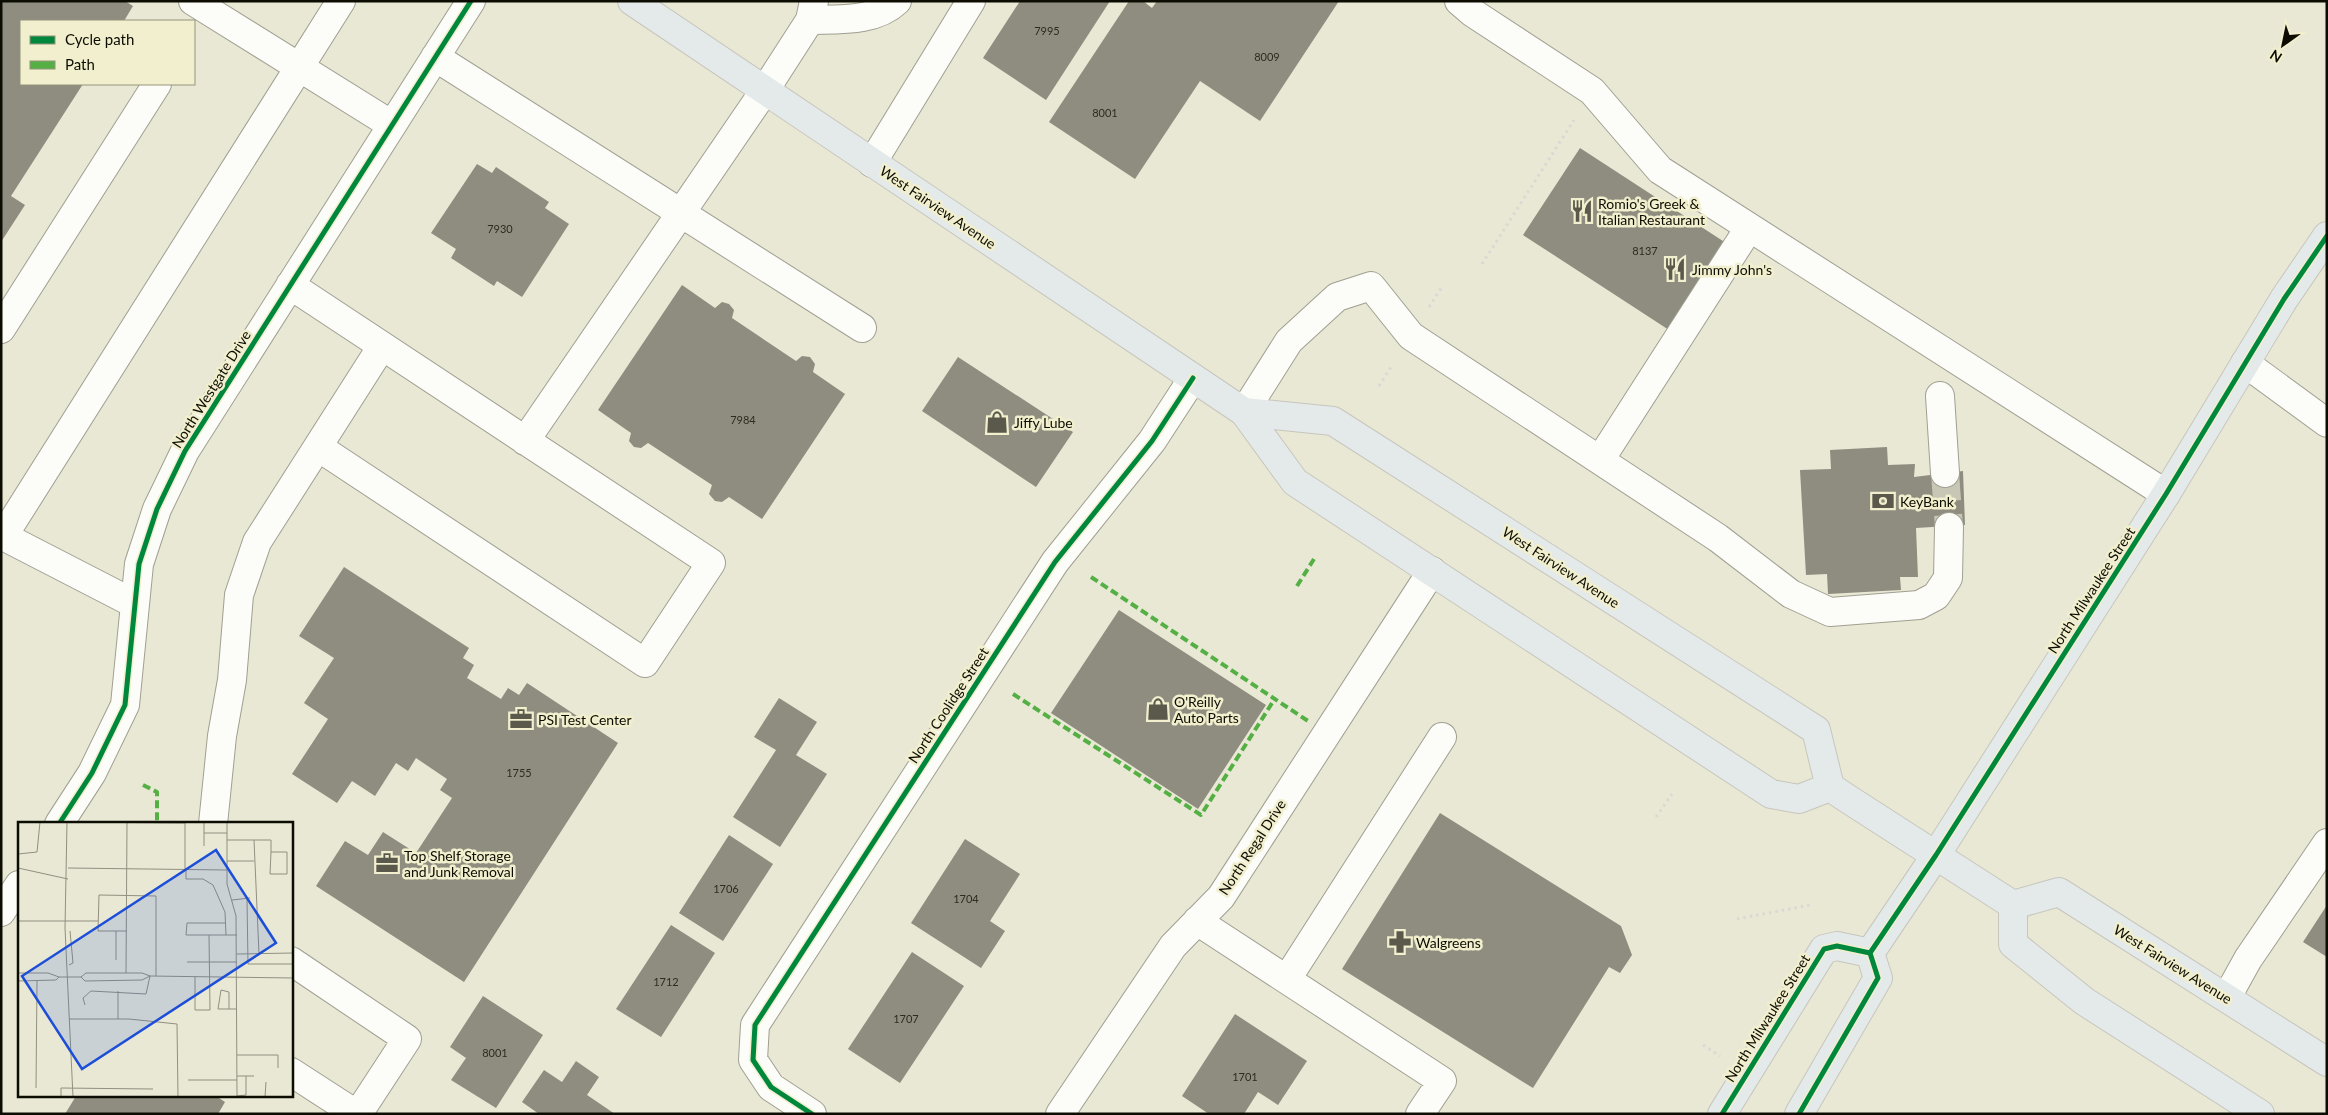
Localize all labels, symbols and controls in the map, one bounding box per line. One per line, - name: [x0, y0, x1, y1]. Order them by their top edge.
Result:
- legend: [20, 20, 195, 85]
- north arrow: [2258, 20, 2308, 70]
- house number: 7995: [1034, 24, 1060, 37]
- text: Cycle path: [65, 30, 134, 48]
- text: N: [2266, 46, 2285, 66]
- house number: 8009: [1254, 50, 1280, 63]
- text: Path: [65, 55, 95, 73]
- house number: 8001: [1092, 106, 1118, 119]
- street label: West Fairview Avenue: [877, 162, 999, 252]
- place label: Romio's Greek & Italian Restaurant: [1598, 195, 1705, 228]
- restaurant icon: Romio's Greek & Italian Restaurant: [1569, 198, 1595, 224]
- house number: 7930: [487, 222, 513, 235]
- house number: 8137: [1632, 244, 1658, 257]
- restaurant icon: Jimmy John's: [1662, 256, 1688, 282]
- place label: Jimmy John's: [1692, 261, 1772, 278]
- street label: North Westgate Drive: [168, 327, 254, 451]
- shop icon: Jiffy Lube: [984, 409, 1010, 435]
- house number: 7984: [730, 413, 756, 426]
- place label: Jiffy Lube: [1014, 414, 1073, 431]
- bank icon: KeyBank: [1870, 488, 1896, 514]
- place label: KeyBank: [1900, 493, 1955, 510]
- street label: West Fairview Avenue: [1499, 523, 1623, 611]
- street label: North Milwaukee Street: [2044, 524, 2138, 656]
- street label: North Coolidge Street: [904, 644, 992, 766]
- place label: O'Reilly Auto Parts: [1174, 693, 1239, 726]
- shop icon: O'Reilly Auto Parts: [1145, 696, 1171, 722]
- office icon: PSI Test Center: [508, 706, 534, 732]
- place label: PSI Test Center: [538, 711, 632, 728]
- house number: 1755: [506, 766, 532, 779]
- street label: North Regal Drive: [1215, 796, 1289, 898]
- inset map: [18, 822, 292, 1098]
- place label: Top Shelf Storage and Junk Removal: [404, 847, 514, 880]
- office icon: Top Shelf Storage and Junk Removal: [374, 850, 400, 876]
- house number: 1706: [713, 882, 739, 895]
- house number: 1704: [953, 892, 979, 905]
- street label: West Fairview Avenue: [2111, 921, 2235, 1007]
- pharmacy icon: Walgreens: [1387, 929, 1413, 955]
- place label: Walgreens: [1416, 934, 1481, 951]
- street label: North Milwaukee Street: [1721, 951, 1813, 1085]
- house number: 1712: [653, 975, 679, 988]
- house number: 1707: [893, 1012, 919, 1025]
- house number: 8001: [482, 1046, 508, 1059]
- house number: 1701: [1232, 1070, 1258, 1083]

